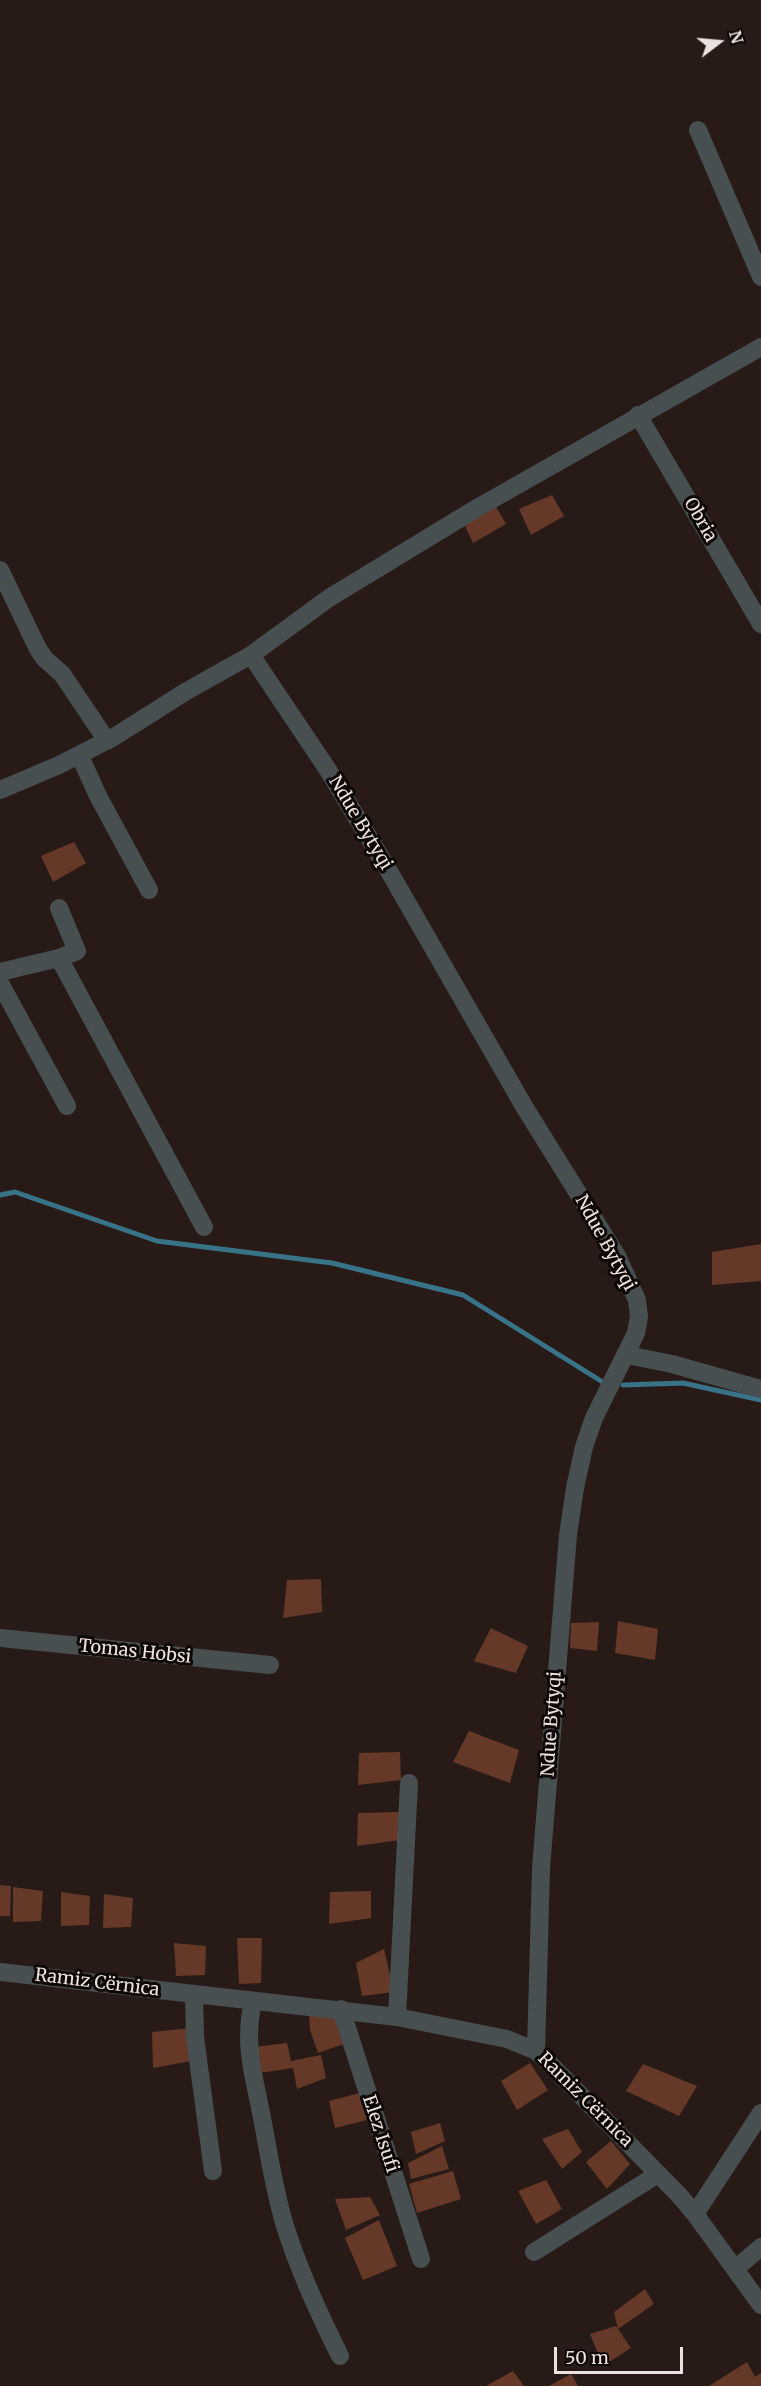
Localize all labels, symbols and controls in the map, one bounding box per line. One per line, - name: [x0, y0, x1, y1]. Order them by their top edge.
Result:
- north arrow: [689, 12, 749, 72]
- text: N: [725, 28, 748, 46]
- street label: Obria: [679, 494, 721, 546]
- street label: Ndue Bytyqi: [324, 772, 396, 874]
- street label: Ndue Bytyqi: [570, 1192, 640, 1294]
- street label: Tomas Hobsi: [78, 1635, 192, 1669]
- street label: Ndue Bytyqi: [538, 1670, 566, 1778]
- street label: Ramiz Cërnica: [33, 1965, 161, 2001]
- street label: Ramiz Cërnica: [533, 2048, 637, 2152]
- street label: Elez Isufi: [357, 2093, 403, 2175]
- scale bar: [557, 2335, 686, 2373]
- text: 50 m: [565, 2346, 609, 2369]

